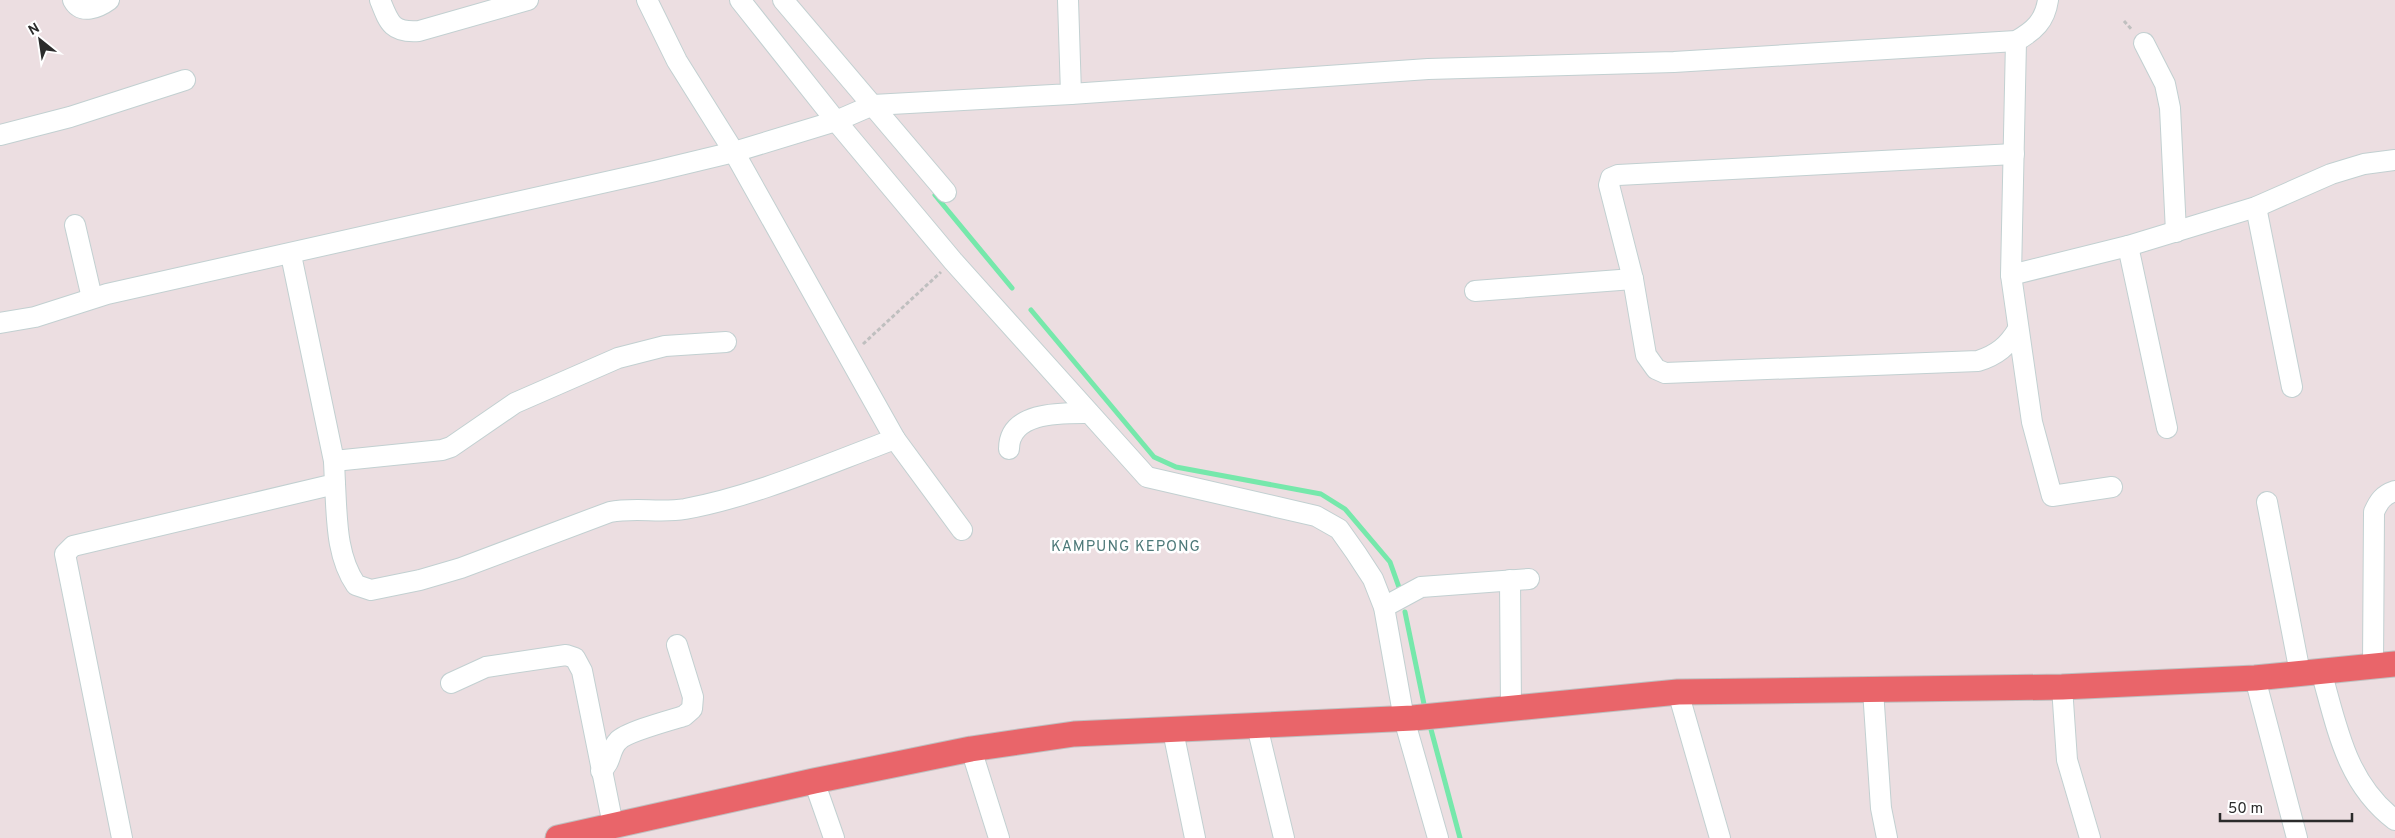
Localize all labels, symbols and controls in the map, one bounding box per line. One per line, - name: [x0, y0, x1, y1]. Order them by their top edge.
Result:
- north arrow: [15, 15, 65, 65]
- text: N: [26, 20, 43, 40]
- district label: KAMPUNG KEPONG: [1051, 538, 1201, 557]
- scale bar: [2220, 790, 2352, 822]
- text: 50 m: [2228, 800, 2263, 819]

